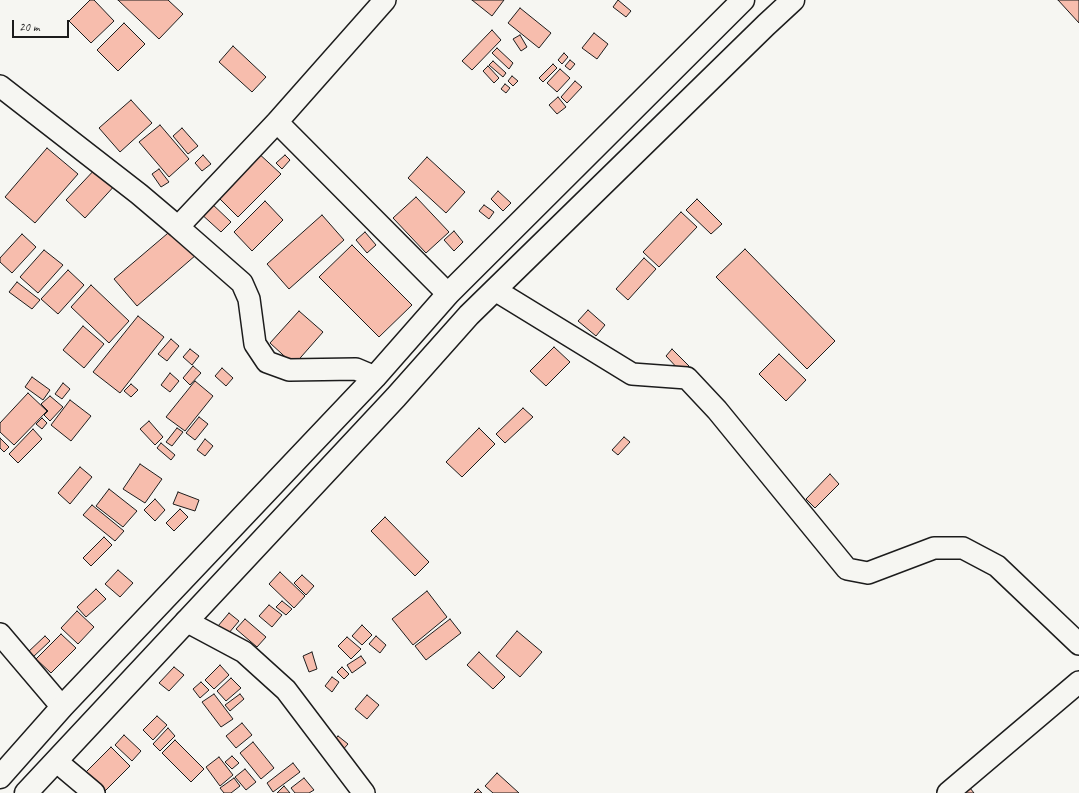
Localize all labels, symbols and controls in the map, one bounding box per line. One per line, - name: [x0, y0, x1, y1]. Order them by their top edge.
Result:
- scale bar: [14, 12, 71, 38]
- text: 20 m: [19, 19, 39, 35]

